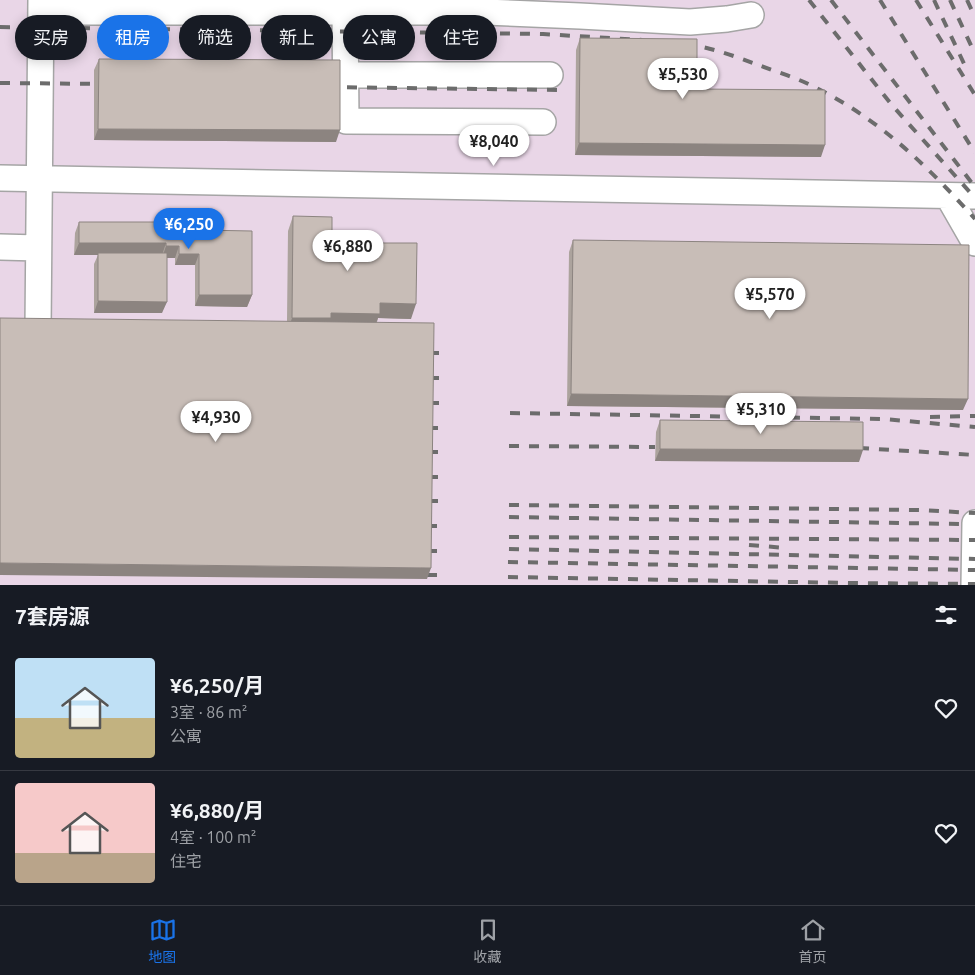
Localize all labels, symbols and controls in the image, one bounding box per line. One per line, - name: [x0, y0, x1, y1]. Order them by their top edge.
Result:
- chip: 买房: [15, 15, 87, 60]
- chip: 租房: [97, 15, 169, 60]
- chip: 筛选: [179, 15, 251, 60]
- chip: 新上: [261, 15, 333, 60]
- chip: 公寓: [343, 15, 415, 60]
- chip: 住宅: [425, 15, 497, 60]
- pin: ¥5,530: [642, 58, 724, 100]
- text: ¥5,530: [658, 65, 708, 83]
- pin: ¥8,040: [453, 124, 535, 167]
- text: ¥8,040: [469, 132, 519, 150]
- pin: ¥6,250: [148, 208, 230, 250]
- text: ¥6,250: [164, 215, 214, 233]
- pin: ¥6,880: [307, 230, 389, 272]
- text: ¥6,880: [323, 237, 373, 255]
- pin: ¥5,570: [729, 278, 811, 320]
- text: ¥5,570: [745, 285, 795, 303]
- pin: ¥5,310: [720, 392, 802, 435]
- pin: ¥4,930: [175, 400, 257, 443]
- text: ¥5,310: [736, 400, 786, 418]
- text: ¥4,930: [191, 408, 241, 426]
- icon: filters: [932, 601, 960, 629]
- text: 7套房源: [15, 604, 90, 628]
- text: ¥6,250/月: [170, 673, 264, 697]
- icon: home: [55, 678, 115, 738]
- icon: heart: [932, 694, 960, 722]
- text: 3室 · 86 m²: [170, 703, 248, 721]
- text: 公寓: [170, 727, 202, 745]
- text: ¥6,880/月: [170, 798, 264, 822]
- icon: home: [55, 803, 115, 863]
- icon: heart: [932, 819, 960, 847]
- text: 4室 · 100 m²: [170, 828, 257, 846]
- text: 住宅: [170, 852, 202, 870]
- tab: 地图: [149, 916, 177, 966]
- tab: 收藏: [474, 916, 502, 966]
- tab: 首页: [799, 916, 827, 966]

